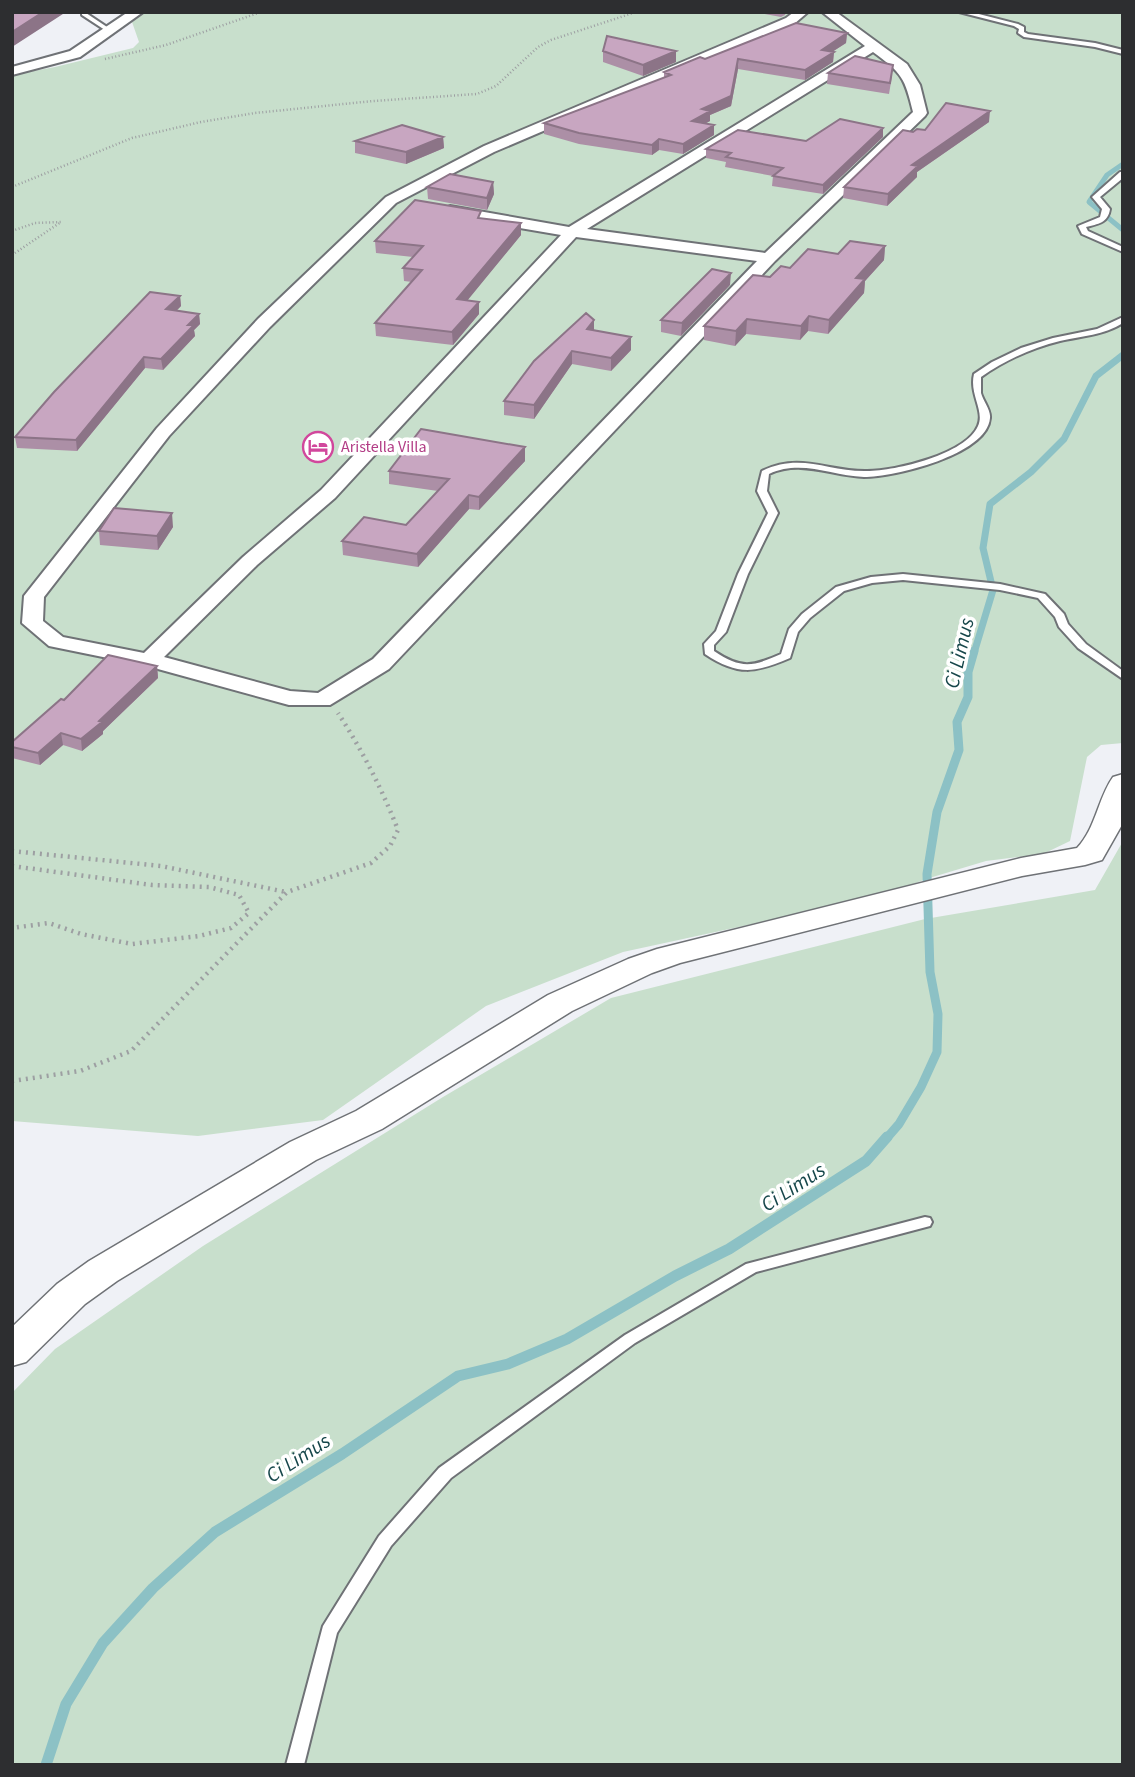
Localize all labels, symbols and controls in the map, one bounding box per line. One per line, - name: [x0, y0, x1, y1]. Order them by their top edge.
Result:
- hotel icon: Aristella Villa: [301, 430, 335, 464]
- place label: Aristella Villa: [341, 436, 427, 458]
- water label: Ci Limus: [936, 615, 982, 691]
- water label: Ci Limus: [755, 1155, 831, 1219]
- water label: Ci Limus: [260, 1426, 336, 1490]

